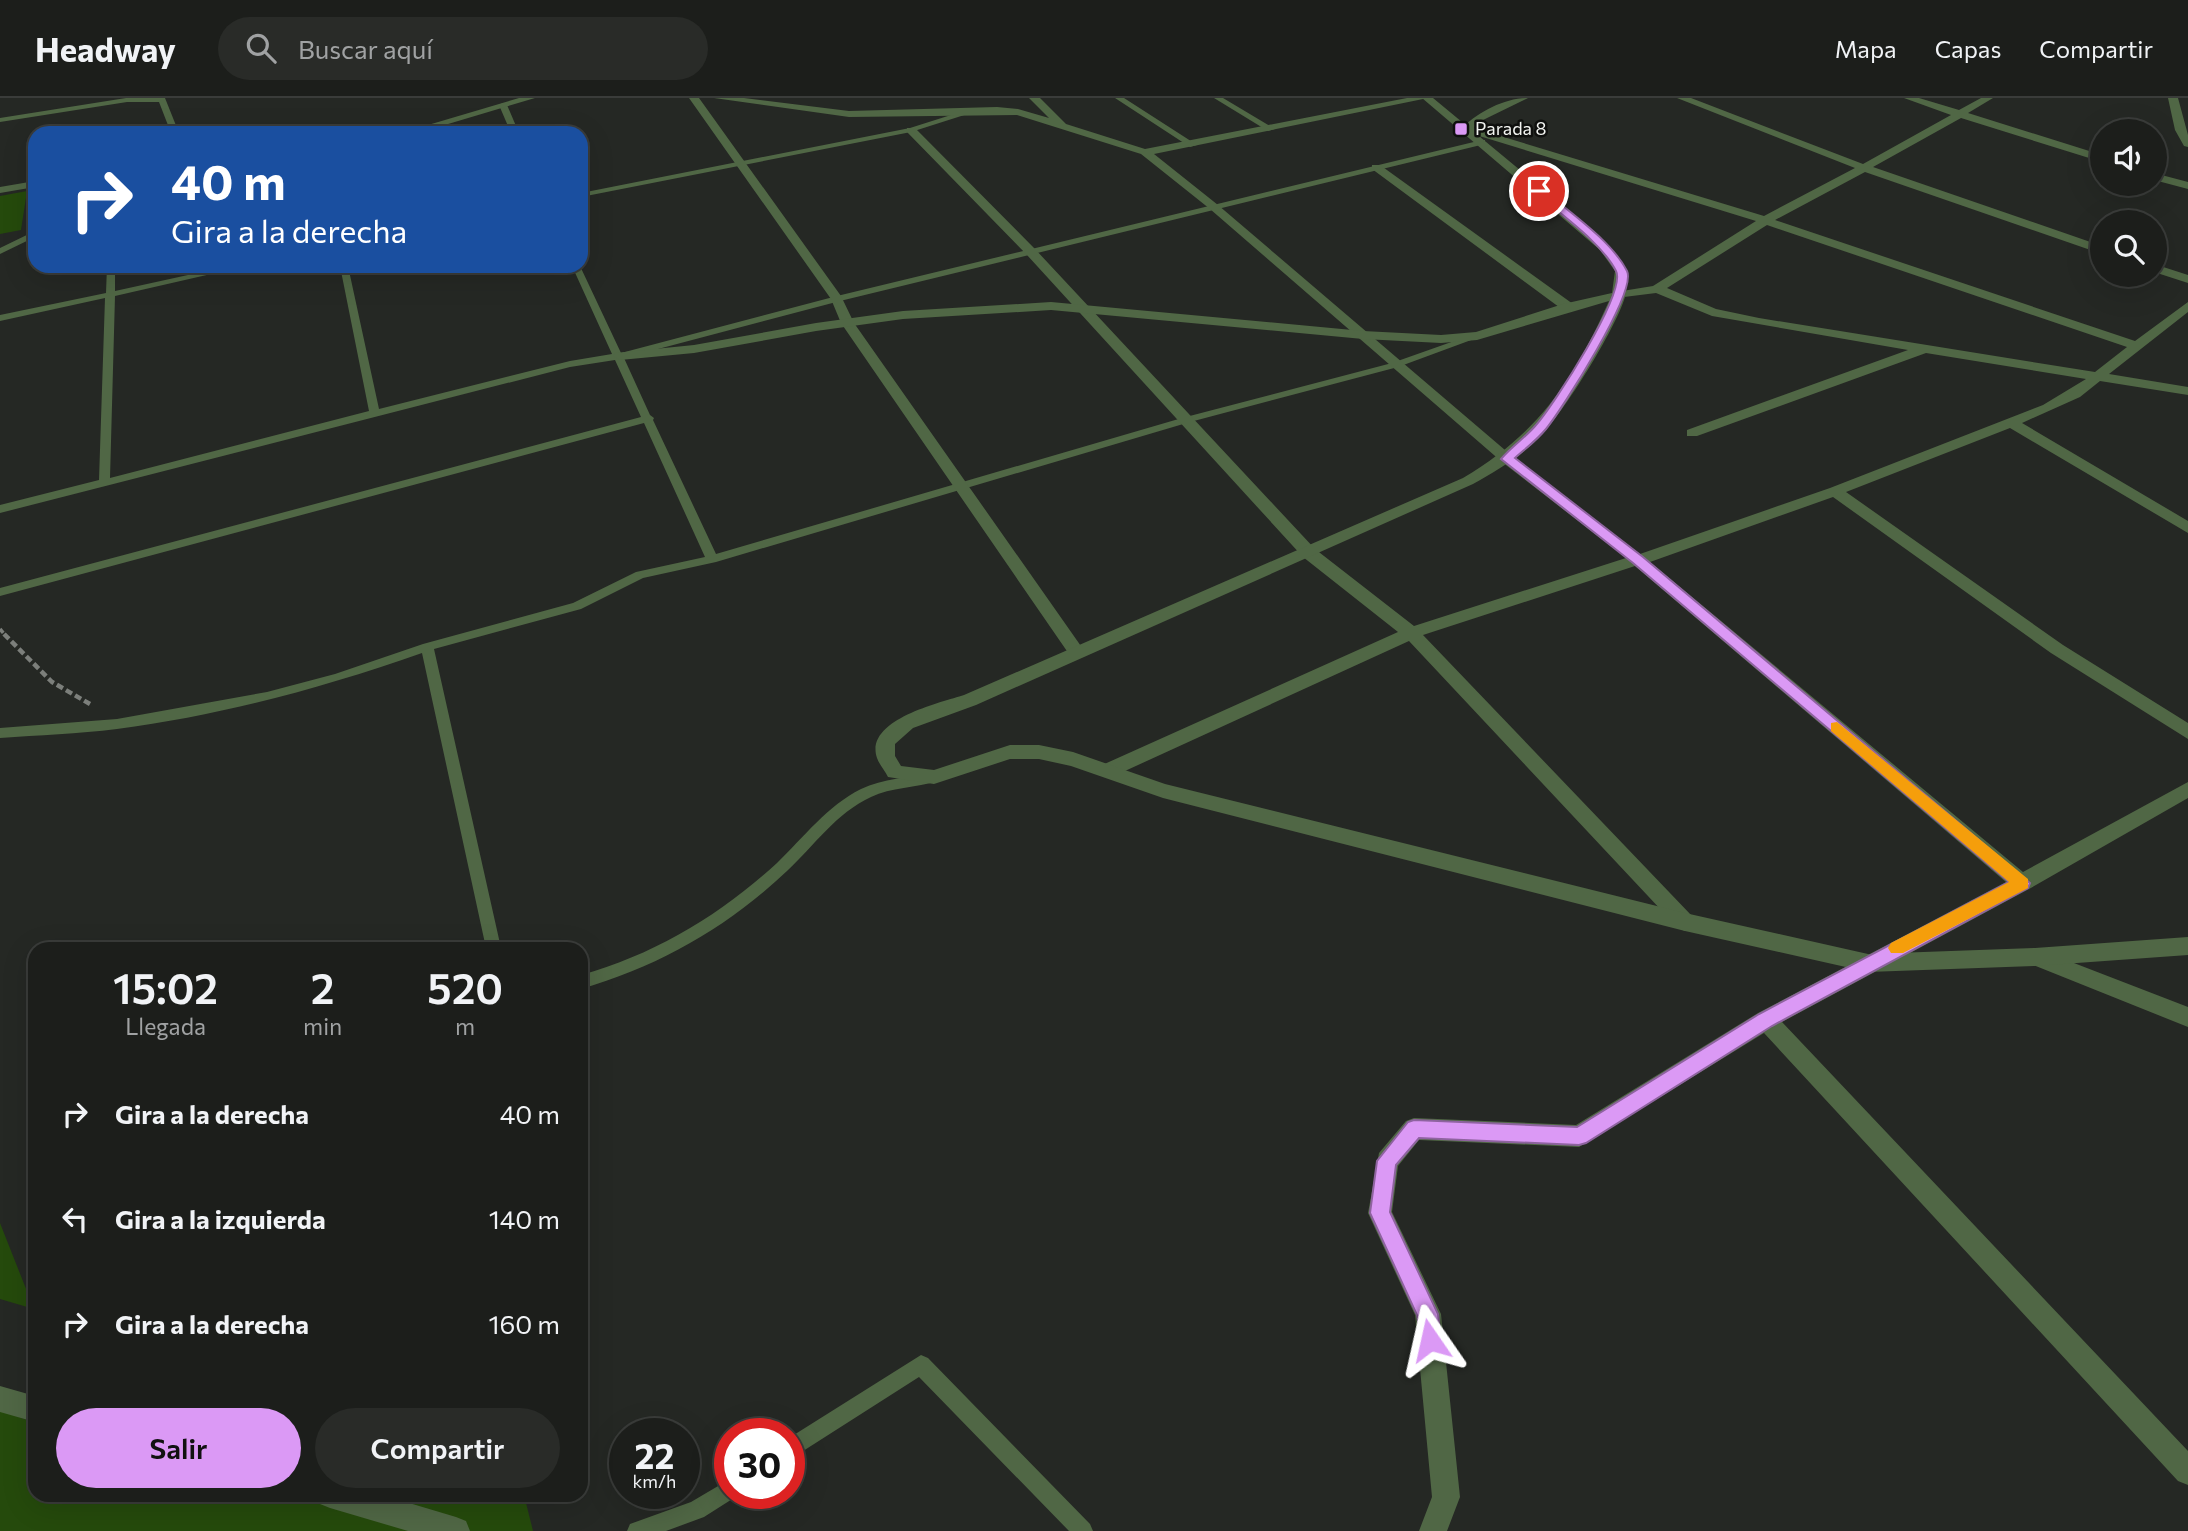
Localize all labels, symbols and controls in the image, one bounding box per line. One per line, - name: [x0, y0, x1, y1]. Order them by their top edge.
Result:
- search box: [218, 17, 708, 80]
- text: Headway: [35, 28, 176, 69]
- icon: search: [242, 29, 280, 67]
- text: Buscar aquí: [298, 33, 433, 64]
- text: Mapa: [1835, 34, 1897, 63]
- text: Capas: [1935, 34, 2001, 63]
- text: Compartir: [2039, 34, 2153, 63]
- place label: Parada 8: [1475, 117, 1546, 139]
- map controls: [2090, 119, 2167, 287]
- button: sound: [2090, 119, 2167, 196]
- marker: Parada 8: [1453, 121, 1469, 137]
- text: 40 m: [171, 150, 286, 210]
- icon: right: [56, 154, 147, 245]
- pin: [1509, 161, 1569, 221]
- icon: arrive: [1520, 172, 1558, 210]
- text: Gira a la derecha: [171, 210, 407, 250]
- button: search: [2090, 210, 2167, 287]
- text: 15:02: [113, 961, 218, 1013]
- text: 2: [311, 961, 335, 1013]
- text: 520: [427, 961, 503, 1013]
- text: Llegada: [125, 1012, 206, 1040]
- text: min: [303, 1012, 342, 1040]
- text: m: [455, 1012, 475, 1040]
- icon: right: [56, 1095, 94, 1133]
- text: Gira a la derecha: [115, 1098, 309, 1129]
- text: 40 m: [500, 1098, 560, 1129]
- icon: left: [56, 1200, 94, 1238]
- text: Gira a la izquierda: [115, 1203, 326, 1234]
- text: 140 m: [489, 1203, 560, 1234]
- position arrow: [1393, 1303, 1467, 1377]
- icon: right: [56, 1305, 94, 1343]
- text: Gira a la derecha: [115, 1308, 309, 1339]
- text: 160 m: [488, 1308, 560, 1339]
- button: Salir: [56, 1408, 301, 1488]
- button: Compartir: [315, 1408, 560, 1488]
- speed limit sign: 30: [714, 1418, 805, 1509]
- text: 22: [635, 1433, 674, 1476]
- text: km/h: [633, 1470, 676, 1492]

